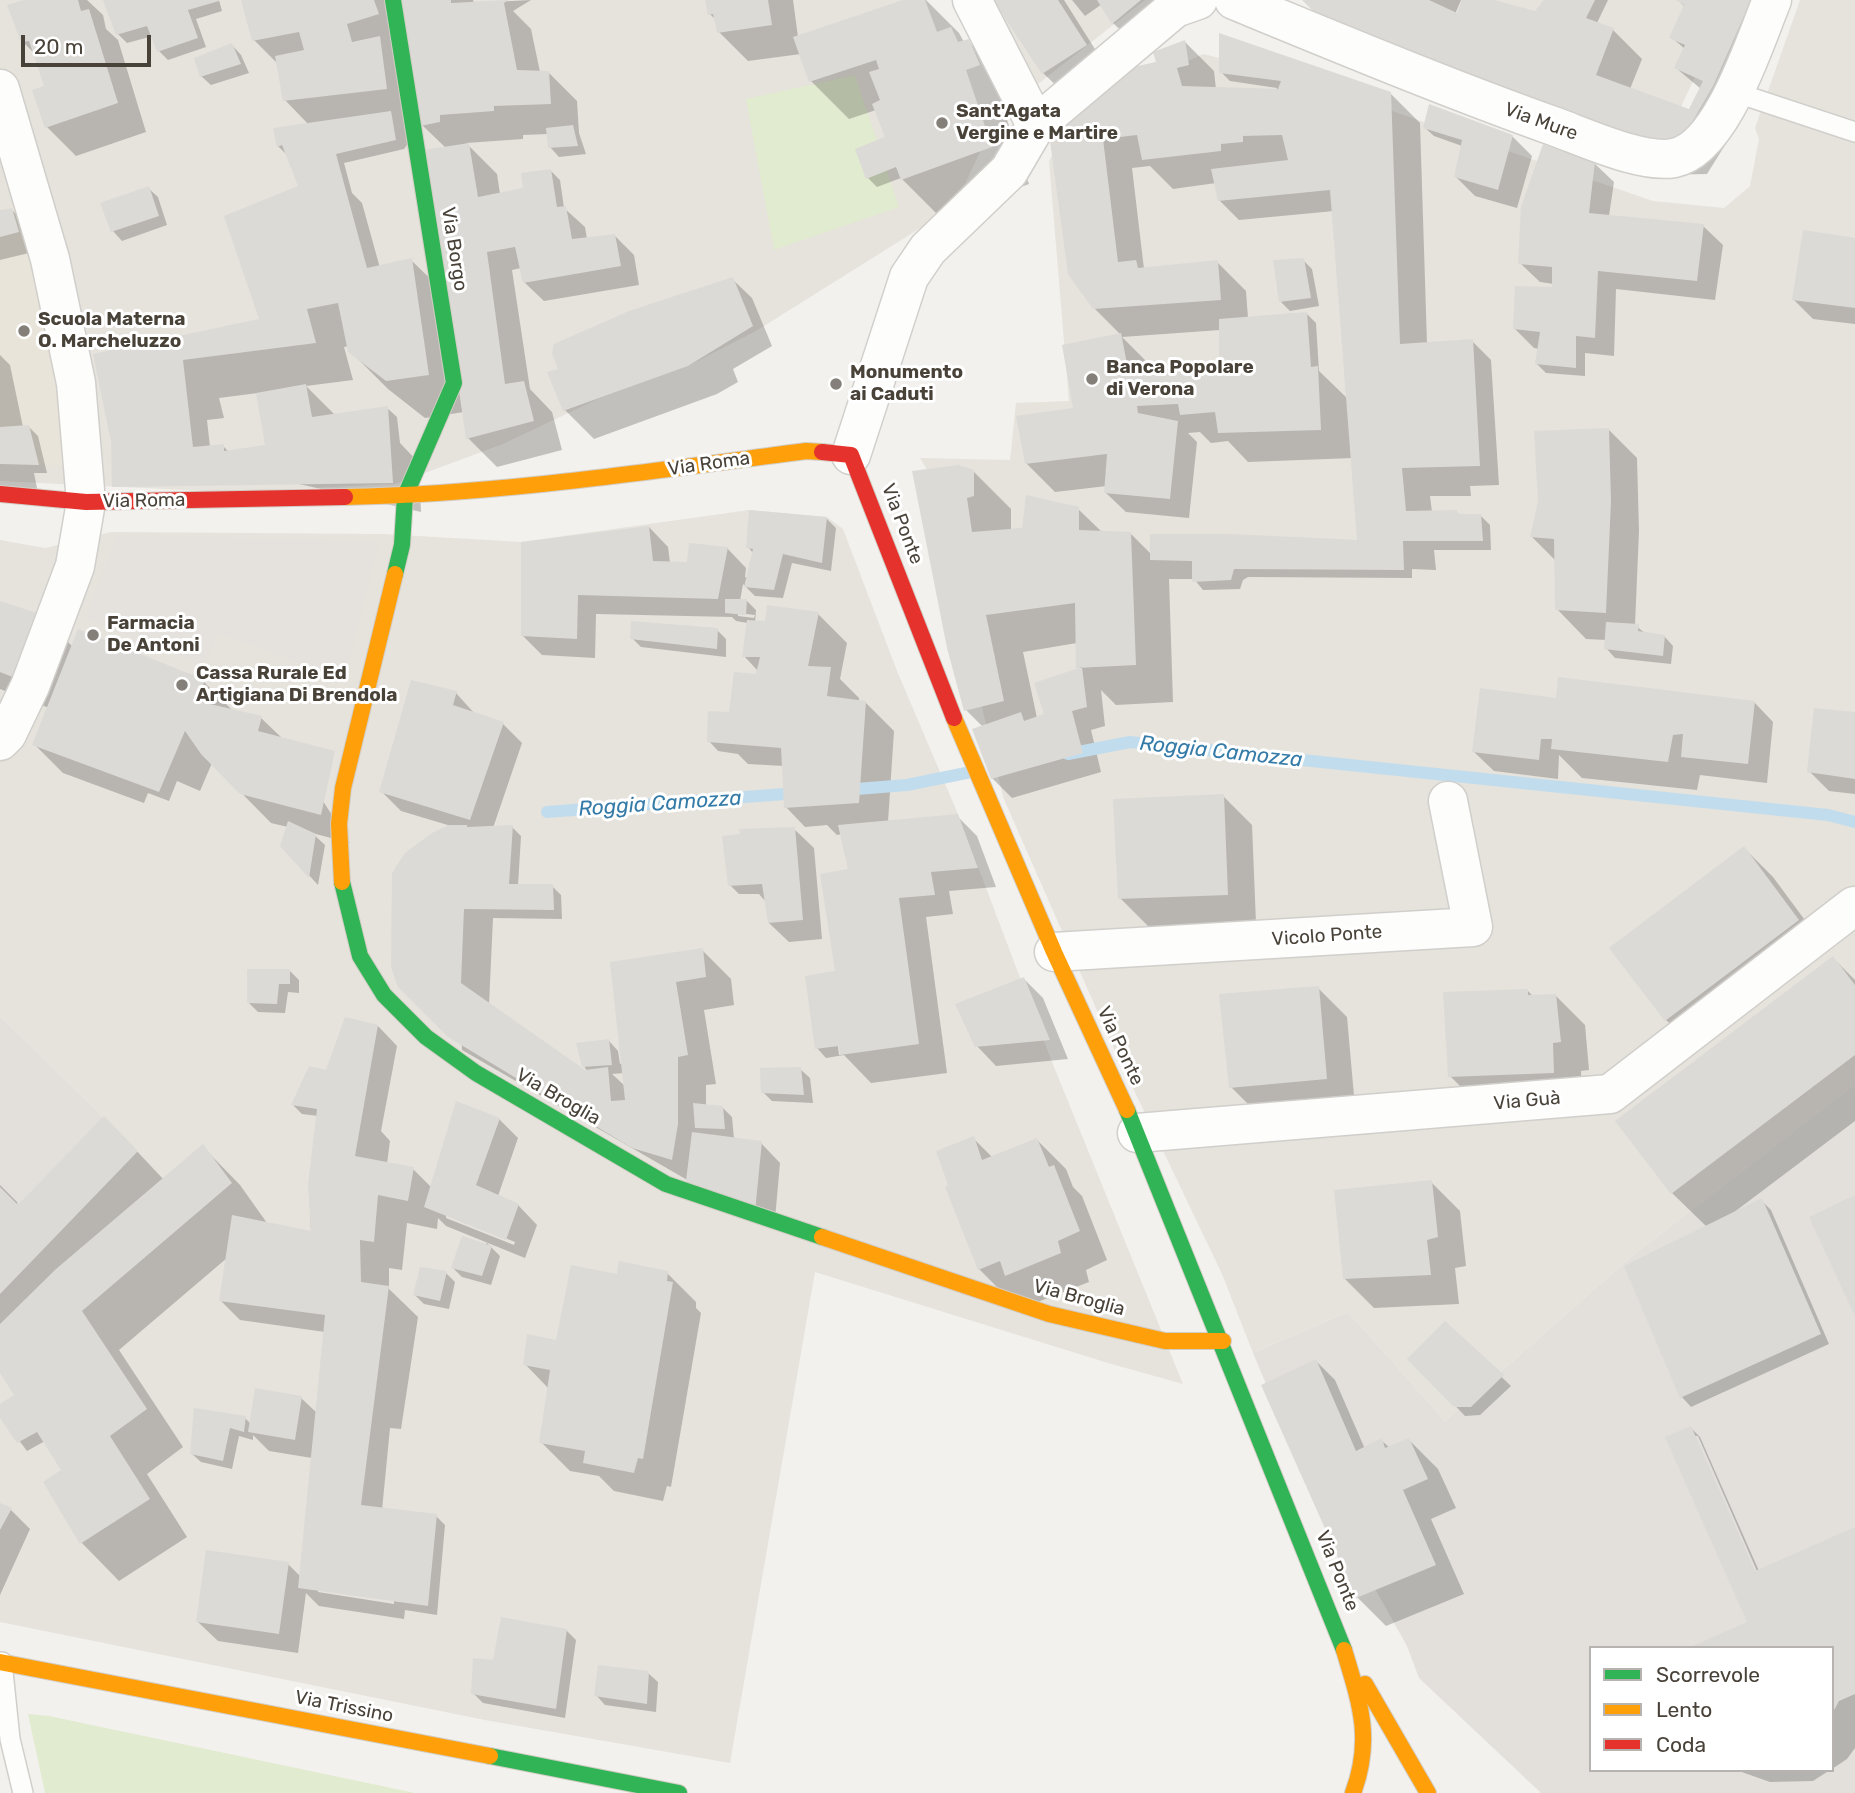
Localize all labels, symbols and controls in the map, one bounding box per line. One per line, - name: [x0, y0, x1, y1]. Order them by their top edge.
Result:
- scale bar: [24, 21, 154, 65]
- text: 20 m: [34, 34, 83, 59]
- street label: Via Mure: [1501, 98, 1581, 146]
- place label: Sant'Agata Vergine e Martire: [956, 101, 1118, 145]
- marker: Sant'Agata Vergine e Martire: [934, 115, 950, 131]
- street label: Via Borgo: [436, 205, 472, 293]
- place label: Scuola Materna O. Marcheluzzo: [38, 309, 185, 353]
- marker: Scuola Materna O. Marcheluzzo: [16, 323, 32, 339]
- place label: Banca Popolare di Verona: [1106, 357, 1254, 401]
- place label: Monumento ai Caduti: [850, 362, 963, 406]
- marker: Banca Popolare di Verona: [1084, 371, 1100, 387]
- marker: Monumento ai Caduti: [828, 376, 844, 392]
- street label: Via Roma: [666, 447, 752, 481]
- street label: Via Ponte: [876, 480, 928, 568]
- street label: Via Roma: [102, 489, 186, 513]
- place label: Farmacia De Antoni: [107, 613, 200, 657]
- marker: Farmacia De Antoni: [85, 627, 101, 643]
- place label: Cassa Rurale Ed Artigiana Di Brendola: [196, 663, 397, 707]
- marker: Cassa Rurale Ed Artigiana Di Brendola: [174, 677, 190, 693]
- water label: Roggia Camozza: [1138, 731, 1304, 773]
- water label: Roggia Camozza: [577, 786, 743, 822]
- street label: Vicolo Ponte: [1271, 921, 1383, 951]
- street label: Via Ponte: [1092, 1003, 1148, 1089]
- street label: Via Broglia: [512, 1064, 604, 1130]
- street label: Via Guà: [1493, 1087, 1561, 1115]
- street label: Via Broglia: [1031, 1275, 1127, 1321]
- street label: Via Ponte: [1311, 1528, 1363, 1614]
- legend: [1589, 1646, 1834, 1772]
- text: Scorrevole: [1656, 1662, 1760, 1687]
- street label: Via Trissino: [293, 1686, 395, 1728]
- text: Lento: [1656, 1697, 1712, 1722]
- text: Coda: [1656, 1732, 1706, 1757]

